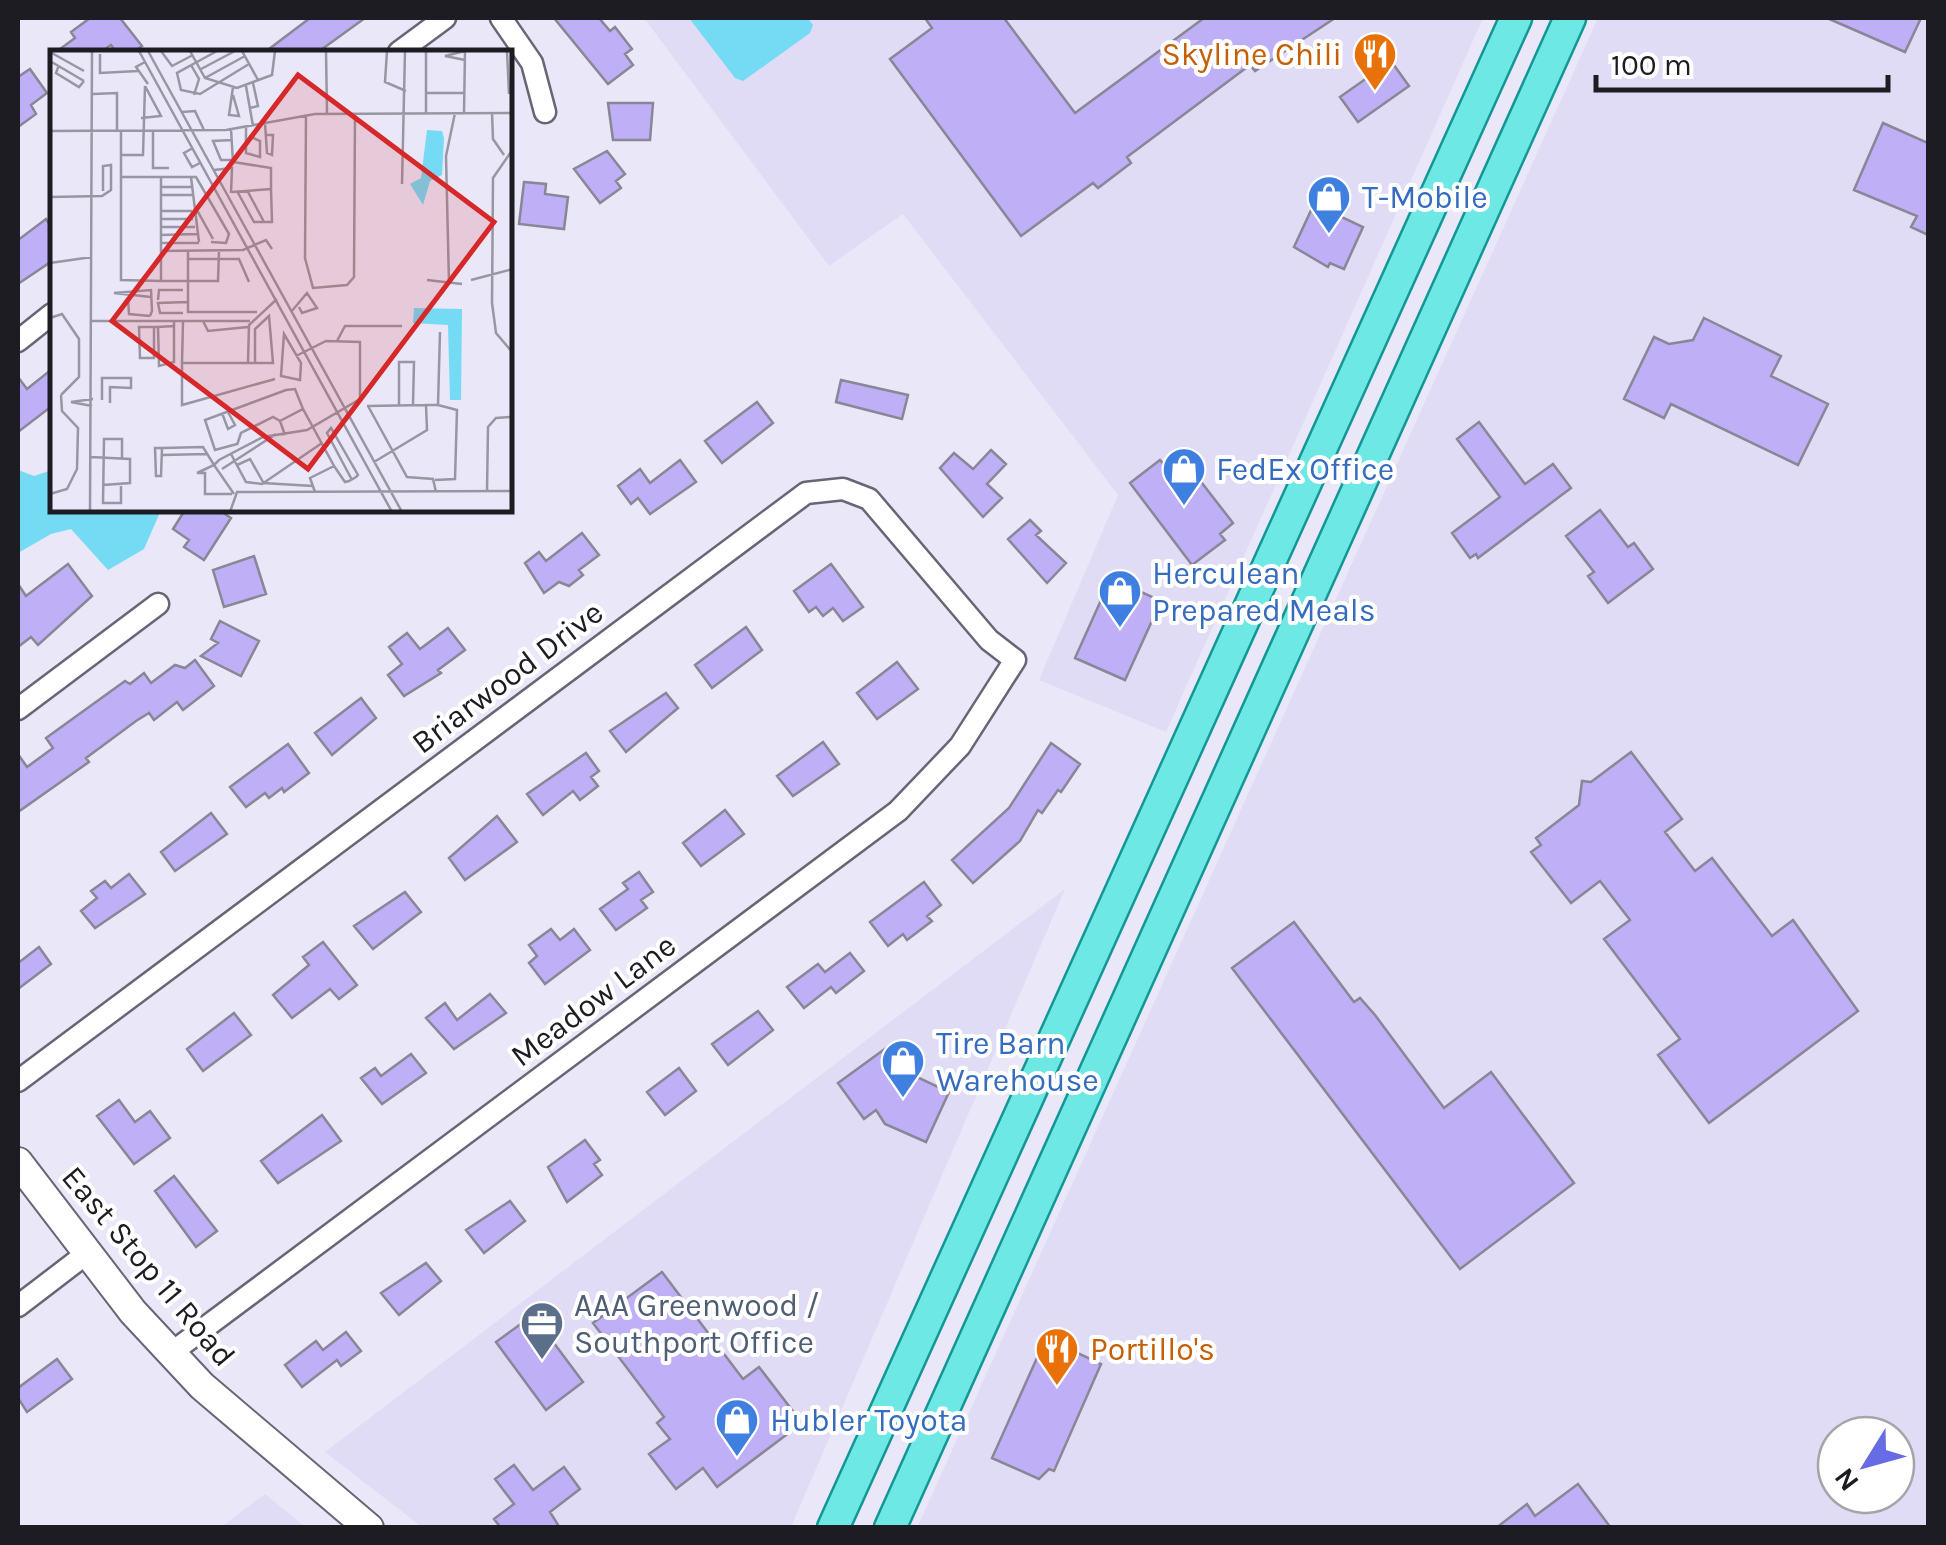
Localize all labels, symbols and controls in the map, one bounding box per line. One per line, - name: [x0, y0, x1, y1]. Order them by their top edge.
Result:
- scale bar: [1596, 30, 1888, 92]
- restaurant icon: Skyline Chili: [1352, 31, 1398, 92]
- place label: Skyline Chili: [1161, 36, 1342, 73]
- text: 100 m: [1611, 47, 1692, 83]
- inset map: [50, 50, 512, 512]
- shop icon: T-Mobile: [1306, 174, 1352, 235]
- place label: T-Mobile: [1362, 179, 1488, 216]
- shop icon: FedEx Office: [1161, 446, 1207, 507]
- place label: FedEx Office: [1216, 451, 1394, 488]
- place label: Herculean Prepared Meals: [1152, 555, 1376, 629]
- shop icon: Herculean Prepared Meals: [1097, 568, 1143, 629]
- street label: Briarwood Drive: [404, 594, 610, 761]
- street label: Meadow Lane: [504, 926, 683, 1074]
- place label: Tire Barn Warehouse: [936, 1025, 1099, 1099]
- shop icon: Tire Barn Warehouse: [880, 1038, 926, 1099]
- street label: East Stop 11 Road: [54, 1159, 243, 1374]
- place label: AAA Greenwood / Southport Office: [574, 1287, 820, 1361]
- office icon: AAA Greenwood / Southport Office: [519, 1300, 565, 1361]
- restaurant icon: Portillo's: [1034, 1326, 1080, 1387]
- place label: Portillo's: [1090, 1331, 1215, 1368]
- shop icon: Hubler Toyota: [714, 1397, 760, 1458]
- place label: Hubler Toyota: [770, 1402, 967, 1439]
- north arrow: [1816, 1415, 1916, 1515]
- text: N: [1827, 1462, 1866, 1498]

